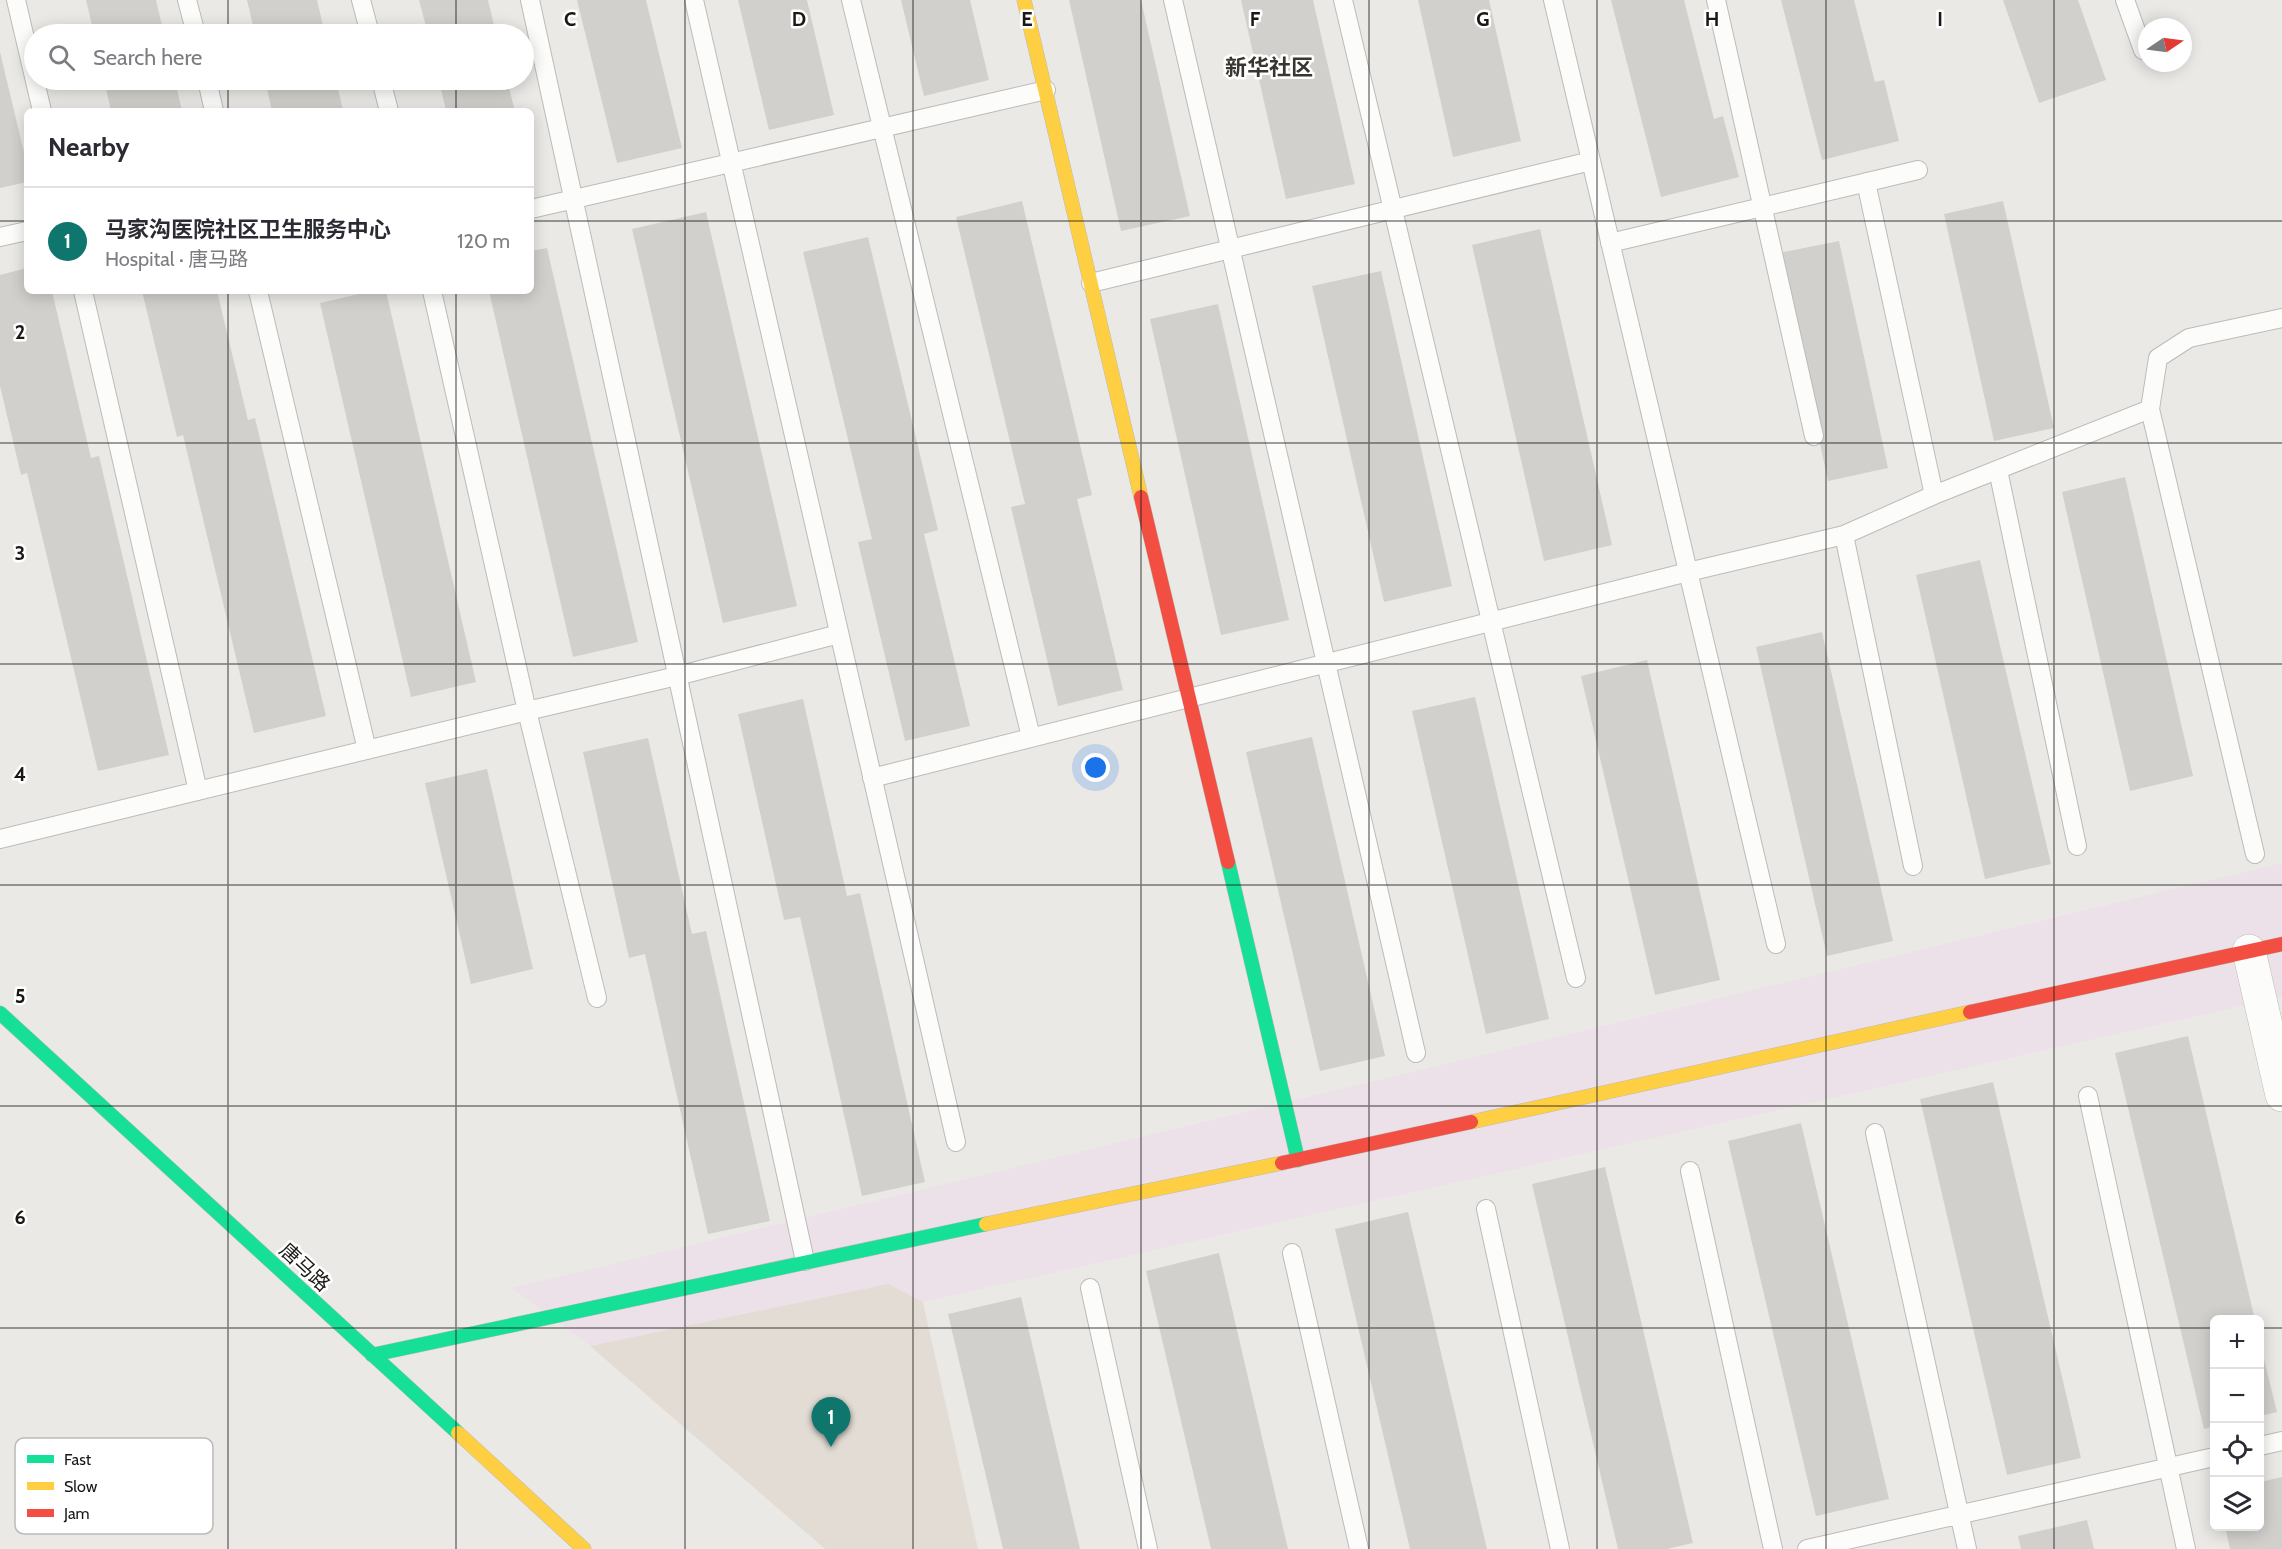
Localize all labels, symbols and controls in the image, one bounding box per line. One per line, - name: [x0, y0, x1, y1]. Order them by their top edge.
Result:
- text: C: [564, 7, 576, 31]
- text: D: [792, 7, 806, 31]
- text: E: [1021, 7, 1033, 31]
- text: F: [1250, 7, 1261, 31]
- text: G: [1476, 7, 1490, 31]
- text: H: [1705, 7, 1719, 31]
- text: I: [1937, 7, 1943, 31]
- north arrow: [2138, 18, 2192, 72]
- search box: [24, 24, 534, 90]
- icon: search: [45, 41, 78, 74]
- text: Search here: [93, 44, 202, 71]
- district label: 新华社区: [1225, 54, 1313, 81]
- text: Nearby: [48, 131, 129, 163]
- text: 马家沟医院社区卫生服务中心: [105, 216, 391, 243]
- text: 1: [64, 229, 71, 253]
- text: 120 m: [457, 229, 510, 253]
- text: Hospital · 唐马路: [105, 247, 248, 271]
- text: 2: [15, 320, 25, 344]
- text: 3: [15, 541, 25, 565]
- your location: [1081, 753, 1110, 782]
- text: 4: [14, 762, 26, 786]
- text: 5: [15, 984, 25, 1008]
- text: 6: [14, 1205, 26, 1229]
- street label: 唐马路: [275, 1238, 335, 1296]
- map controls: [2210, 1315, 2264, 1531]
- button: +: [2210, 1315, 2264, 1369]
- button: −: [2210, 1369, 2264, 1423]
- pin: 1: [812, 1398, 850, 1447]
- button: locate: [2210, 1423, 2264, 1477]
- legend: [15, 1438, 213, 1534]
- text: Fast: [64, 1450, 92, 1469]
- text: Slow: [64, 1477, 98, 1496]
- button: layers: [2210, 1477, 2264, 1531]
- text: Jam: [63, 1504, 90, 1523]

